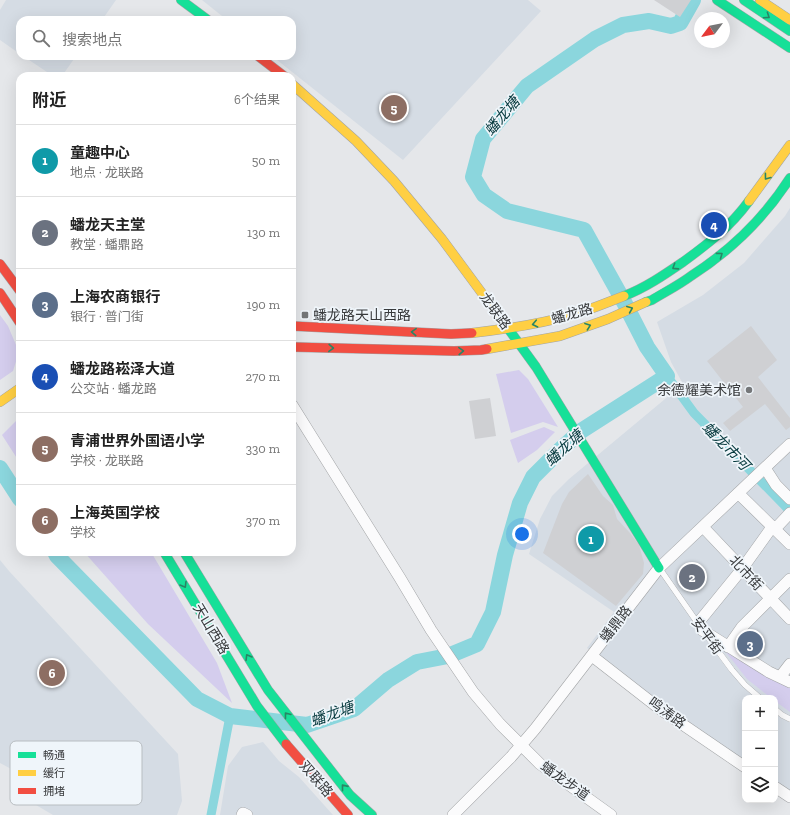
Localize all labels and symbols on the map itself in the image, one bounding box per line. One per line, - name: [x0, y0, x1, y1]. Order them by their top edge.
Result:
- one-way arrow: [763, 11, 770, 19]
- north arrow: [694, 12, 730, 48]
- water label: 蟠龙塘: [481, 91, 525, 139]
- pin: 5: [381, 93, 407, 123]
- one-way arrow: [765, 172, 772, 179]
- pin: 4: [701, 210, 727, 240]
- one-way arrow: [715, 253, 722, 260]
- one-way arrow: [672, 262, 679, 270]
- street label: 龙联路: [476, 289, 514, 333]
- street label: 蟠龙路: [549, 300, 595, 328]
- one-way arrow: [627, 306, 634, 314]
- place label: 蟠龙路天山西路: [313, 307, 411, 324]
- marker: 蟠龙路天山西路: [300, 310, 310, 320]
- one-way arrow: [532, 319, 538, 327]
- one-way arrow: [585, 323, 592, 331]
- one-way arrow: [411, 328, 417, 337]
- one-way arrow: [328, 344, 334, 352]
- one-way arrow: [458, 347, 464, 355]
- place label: 余德耀美术馆: [657, 382, 741, 399]
- marker: 余德耀美术馆: [744, 385, 754, 395]
- water label: 蟠龙市河: [699, 418, 755, 476]
- water label: 蟠龙塘: [541, 424, 589, 470]
- your location: [512, 524, 532, 544]
- pin: 1: [578, 524, 604, 554]
- street label: 北市街: [725, 552, 767, 594]
- pin: 2: [679, 562, 705, 592]
- one-way arrow: [179, 581, 187, 588]
- street label: 天山西路: [189, 601, 233, 657]
- street label: 蟠鼎路: [596, 602, 636, 646]
- street label: 安平街: [688, 614, 726, 658]
- pin: 3: [737, 629, 763, 659]
- one-way arrow: [245, 654, 252, 661]
- pin: 6: [39, 658, 65, 688]
- street label: 鸣涛路: [645, 694, 689, 732]
- water label: 蟠龙塘: [308, 697, 359, 730]
- one-way arrow: [285, 713, 292, 720]
- legend: [10, 741, 142, 805]
- text: 畅通: [43, 749, 65, 762]
- street label: 双联路: [296, 758, 336, 800]
- street label: 蟠龙步道: [537, 758, 593, 804]
- text: 缓行: [43, 767, 65, 780]
- text: 拥堵: [43, 785, 65, 798]
- one-way arrow: [342, 785, 349, 792]

